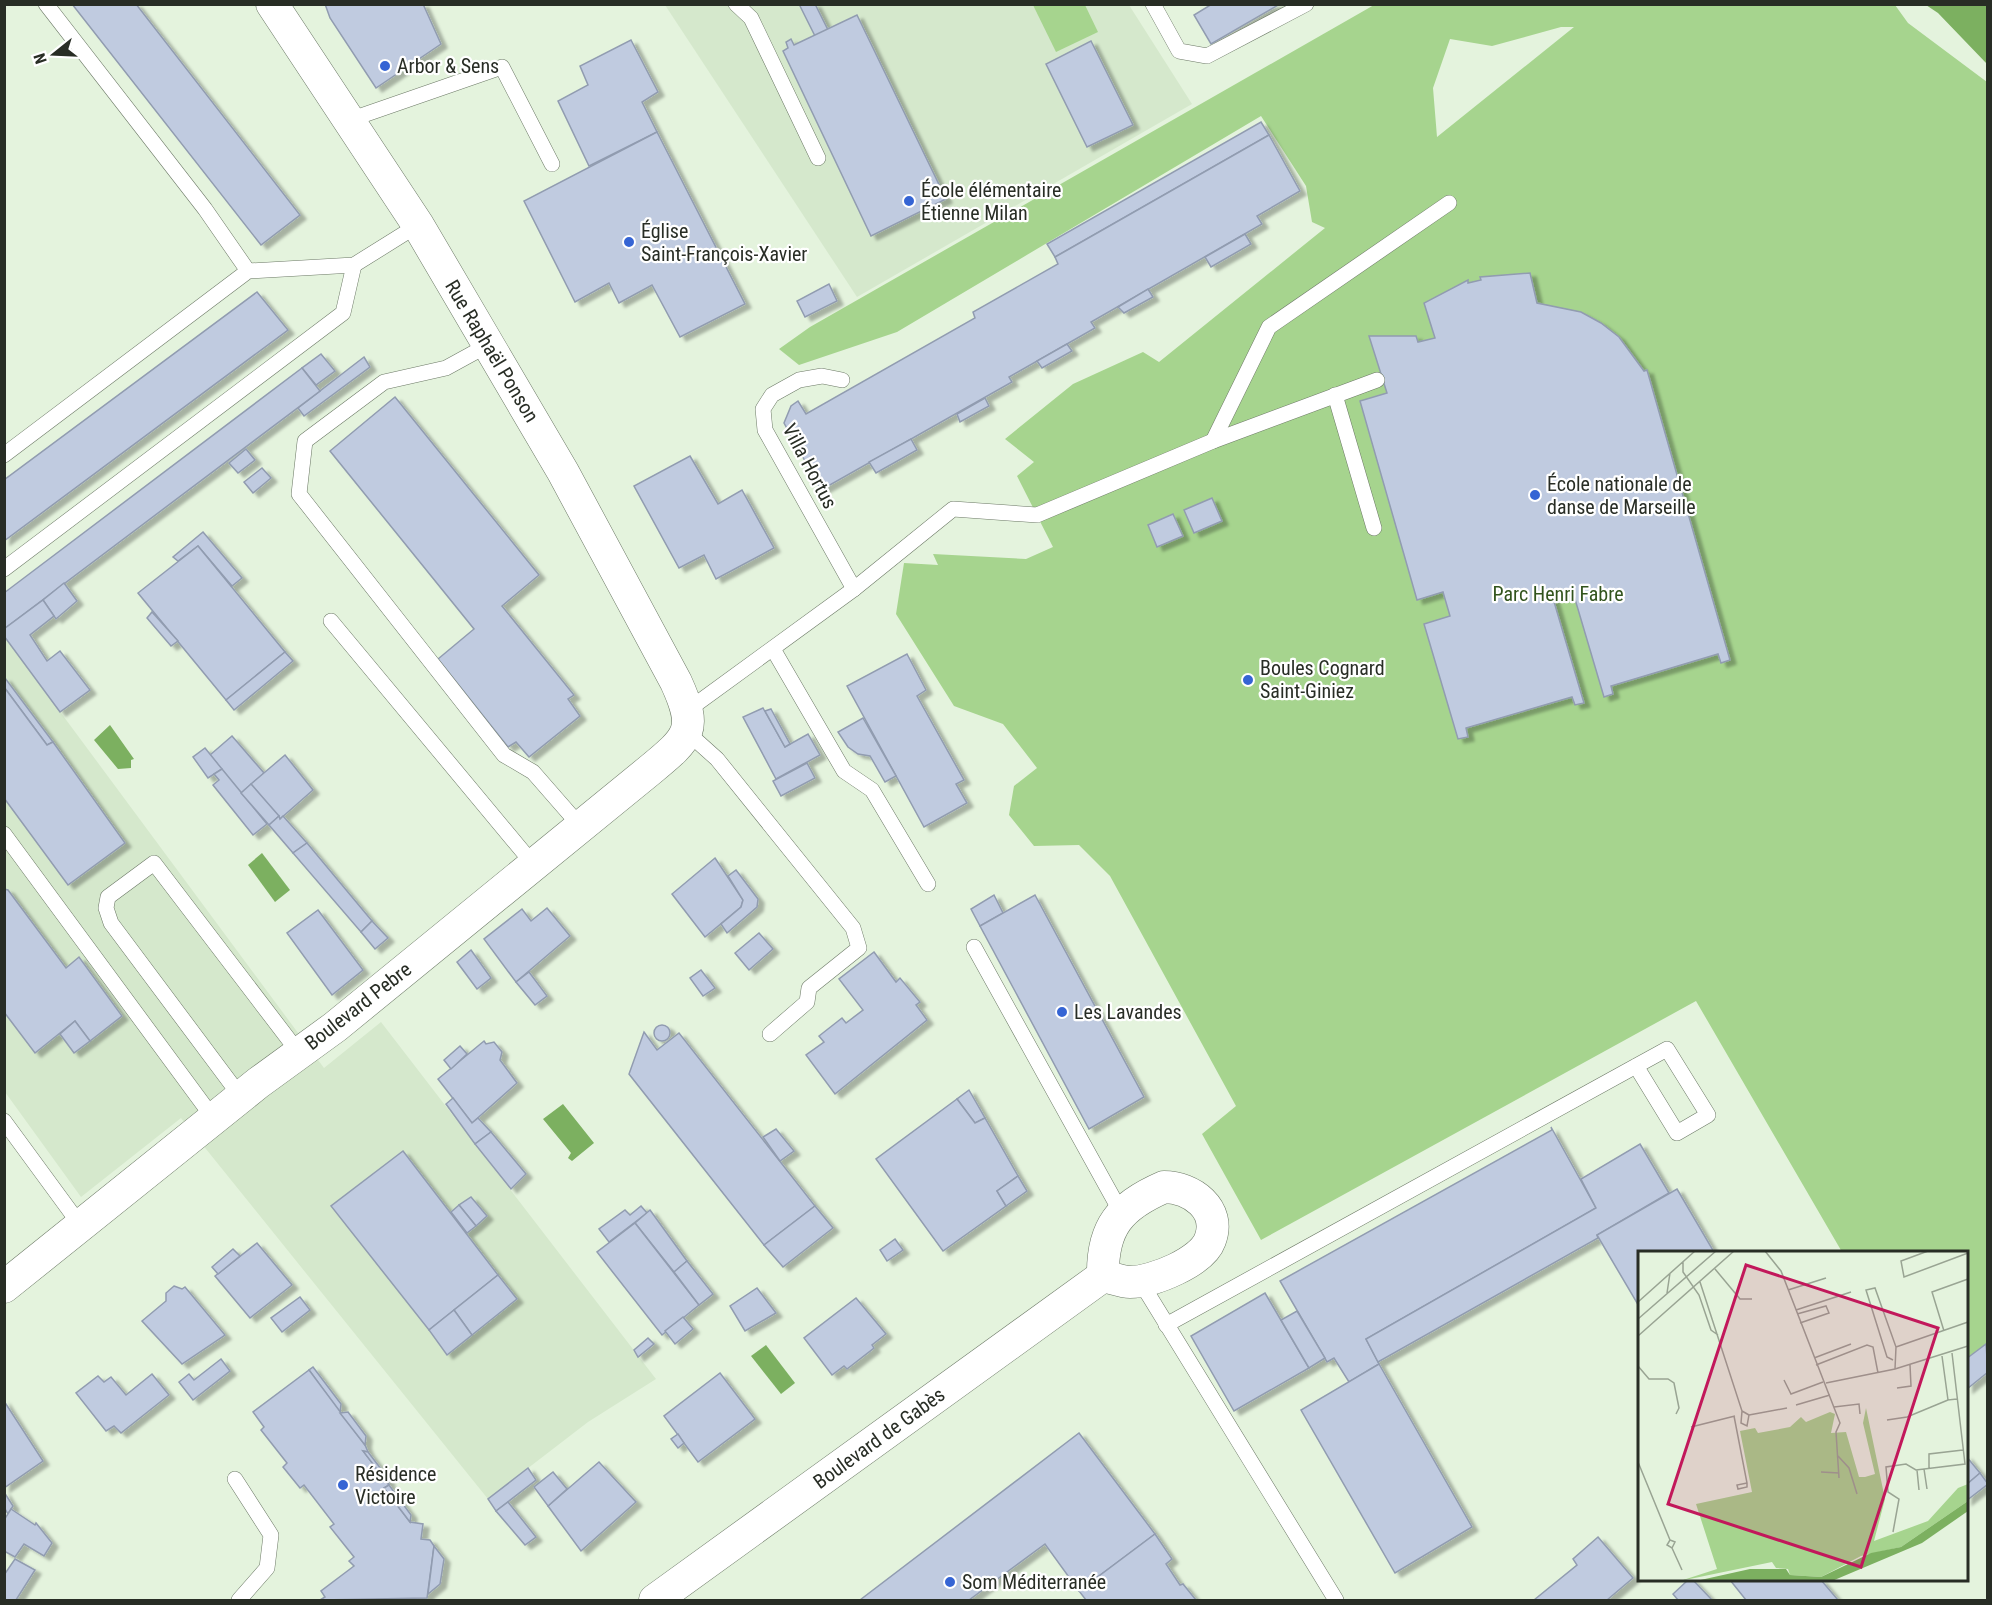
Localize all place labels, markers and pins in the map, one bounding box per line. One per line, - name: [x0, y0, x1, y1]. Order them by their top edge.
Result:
- place label: Arbor & Sens: [397, 54, 499, 78]
- marker: Arbor & Sens: [378, 59, 392, 73]
- place label: École élémentaire Étienne Milan: [921, 178, 1061, 225]
- marker: École élémentaire Étienne Milan: [902, 194, 916, 208]
- place label: Église Saint-François-Xavier: [641, 219, 807, 266]
- marker: Église Saint-François-Xavier: [622, 235, 636, 249]
- place label: École nationale de danse de Marseille: [1547, 472, 1696, 519]
- marker: École nationale de danse de Marseille: [1528, 488, 1542, 502]
- place label: Boules Cognard Saint-Giniez: [1260, 656, 1385, 703]
- marker: Boules Cognard Saint-Giniez: [1241, 673, 1255, 687]
- place label: Les Lavandes: [1074, 1000, 1182, 1024]
- marker: Les Lavandes: [1055, 1005, 1069, 1019]
- place label: Résidence Victoire: [355, 1462, 436, 1509]
- marker: Résidence Victoire: [336, 1478, 350, 1492]
- place label: Som Méditerranée: [962, 1570, 1106, 1594]
- marker: Som Méditerranée: [943, 1575, 957, 1589]

